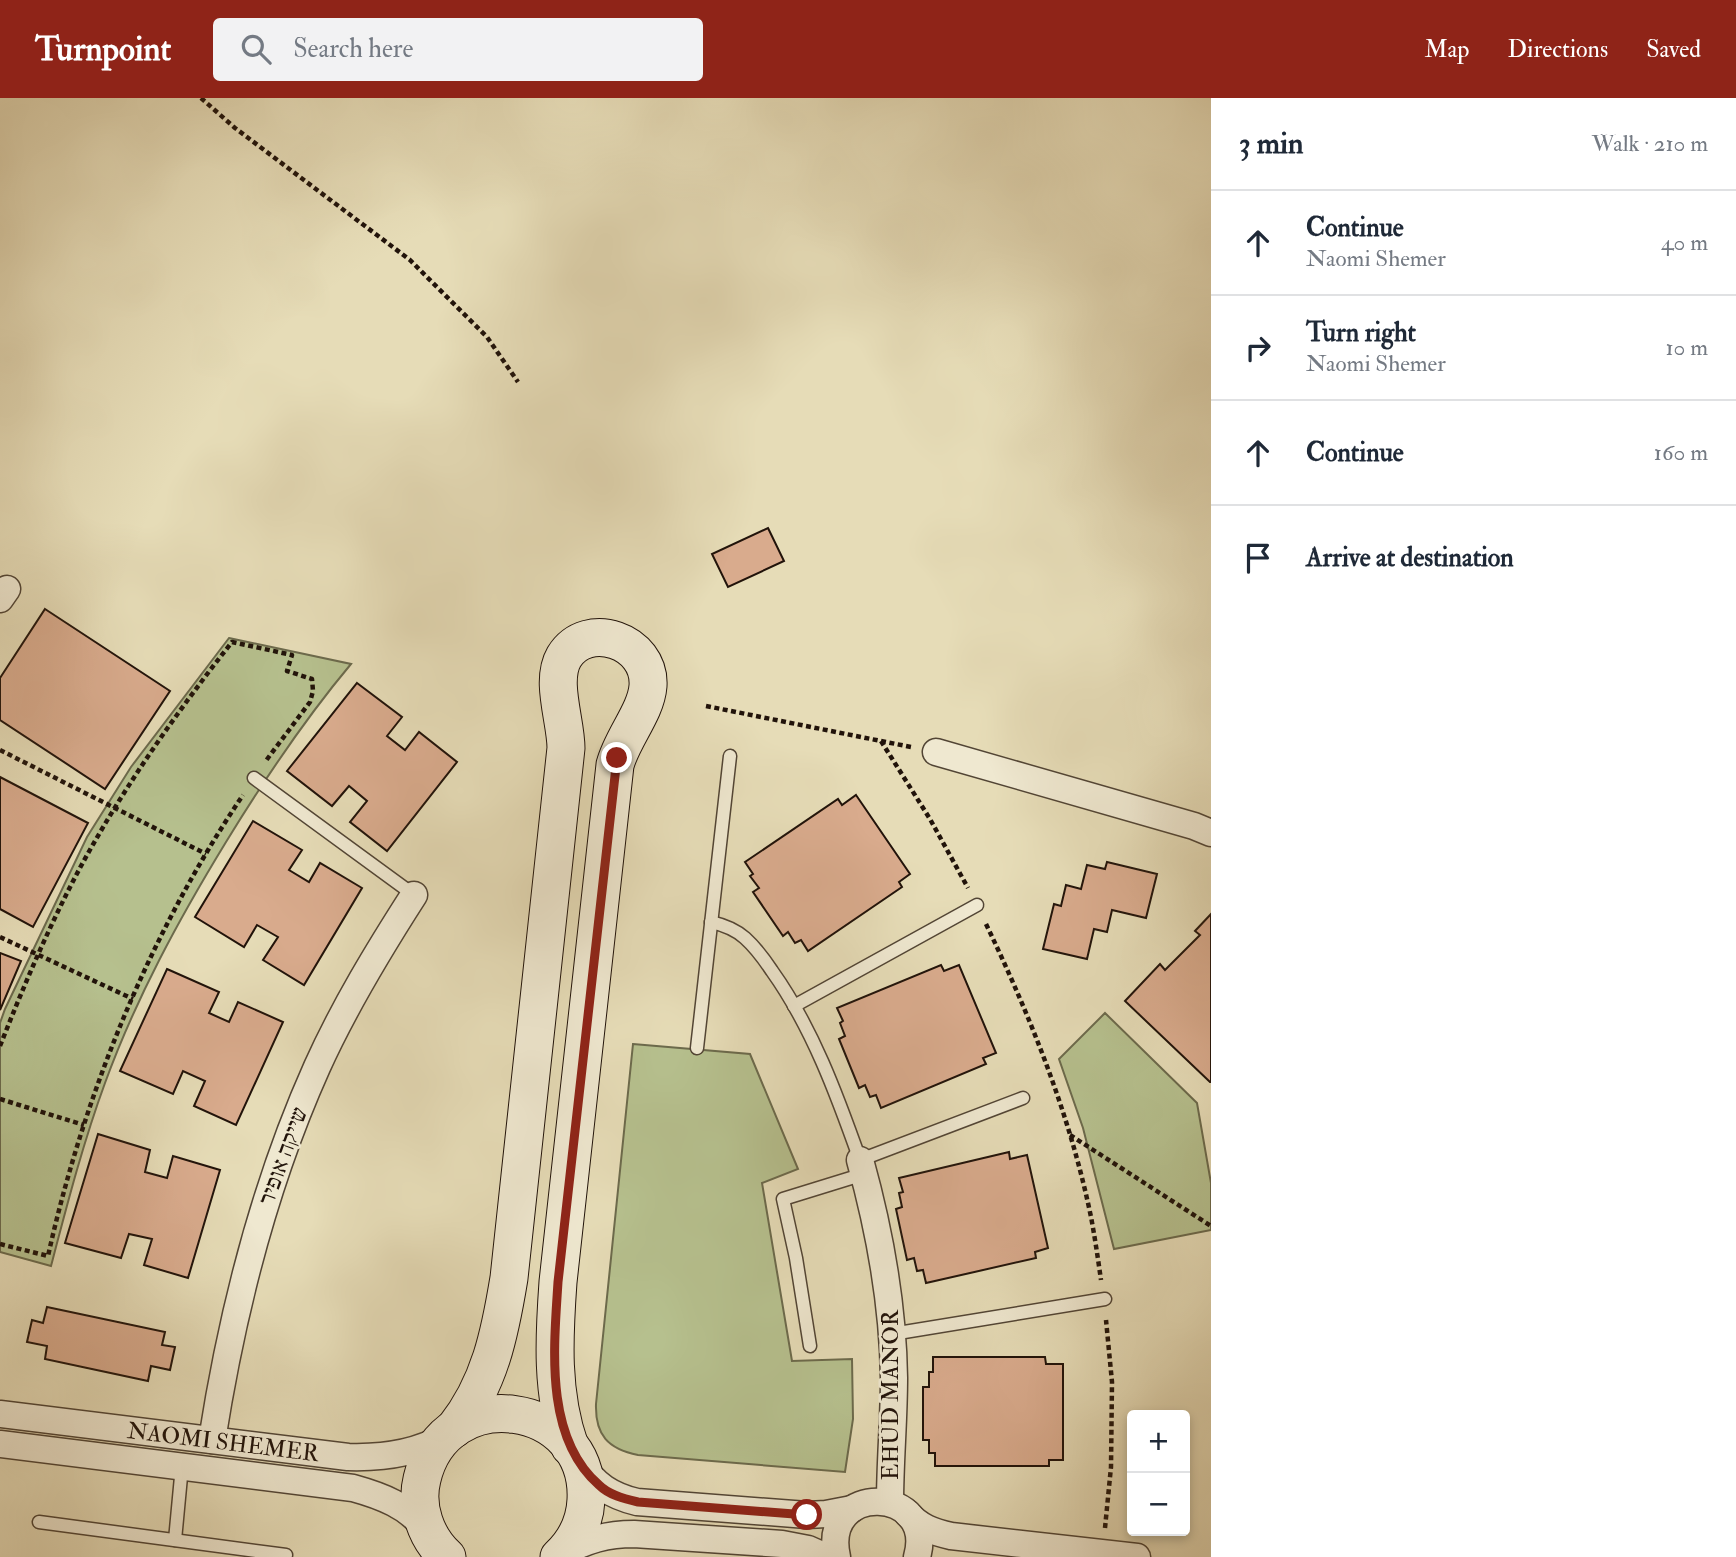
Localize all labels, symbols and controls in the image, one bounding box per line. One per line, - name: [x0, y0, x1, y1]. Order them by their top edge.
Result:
- search box: [213, 18, 703, 81]
- text: Turnpoint: [35, 29, 171, 70]
- icon: search: [237, 30, 275, 68]
- text: Search here: [293, 33, 413, 65]
- text: Map: [1424, 34, 1469, 65]
- text: Directions: [1507, 34, 1608, 65]
- text: Saved: [1646, 34, 1701, 65]
- text: 3 min: [1239, 125, 1304, 162]
- text: Walk · 210 m: [1592, 129, 1708, 158]
- text: Continue: [1306, 212, 1404, 244]
- icon: ahead: [1239, 224, 1277, 262]
- text: 40 m: [1661, 228, 1708, 257]
- text: Naomi Shemer: [1306, 244, 1446, 273]
- text: Turn right: [1306, 317, 1416, 349]
- icon: right: [1239, 329, 1277, 367]
- text: 10 m: [1665, 333, 1708, 362]
- text: Naomi Shemer: [1306, 349, 1446, 378]
- icon: ahead: [1239, 434, 1277, 472]
- text: Continue: [1306, 437, 1404, 469]
- text: 160 m: [1654, 438, 1708, 467]
- icon: arrive: [1239, 539, 1277, 577]
- text: Arrive at destination: [1306, 542, 1514, 574]
- route end: [601, 742, 632, 773]
- street label: שייקה אופיר: [252, 1103, 314, 1209]
- street label: EHUD MANOR: [876, 1309, 905, 1480]
- map controls: [1127, 1410, 1190, 1536]
- button: +: [1127, 1410, 1190, 1473]
- street label: NAOMI SHEMER: [126, 1416, 321, 1468]
- button: −: [1127, 1473, 1190, 1536]
- route start: [791, 1499, 822, 1530]

